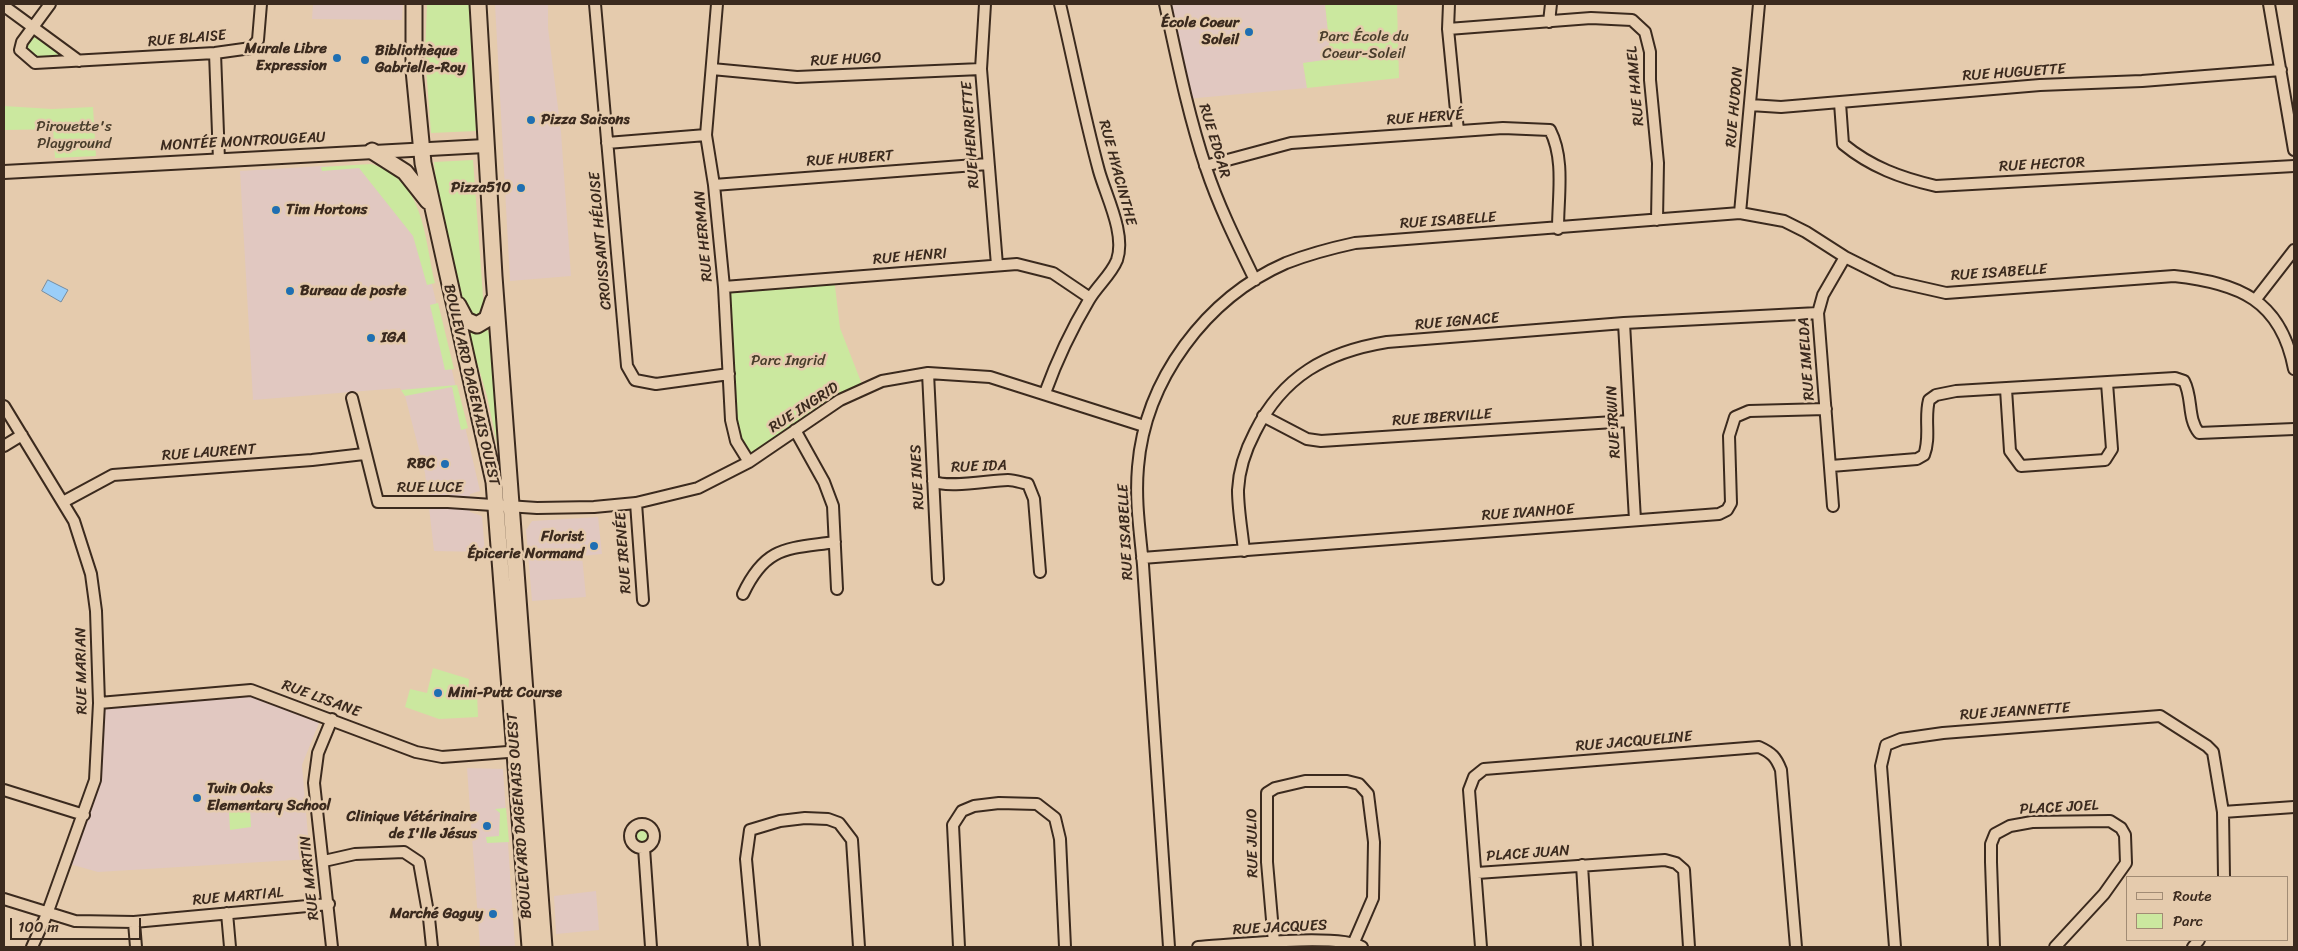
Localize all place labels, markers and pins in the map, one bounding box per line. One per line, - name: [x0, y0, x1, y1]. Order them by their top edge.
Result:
- place label: École Coeur Soleil: [1161, 14, 1239, 49]
- marker: École Coeur Soleil: [1243, 26, 1255, 38]
- place label: Murale Libre Expression: [244, 40, 327, 75]
- place label: Bibliothèque Gabrielle-Roy: [375, 42, 465, 77]
- marker: Murale Libre Expression: [331, 52, 343, 64]
- marker: Bibliothèque Gabrielle-Roy: [359, 54, 371, 66]
- place label: Pizza Saisons: [541, 111, 630, 129]
- marker: Pizza Saisons: [525, 114, 537, 126]
- place label: Pizza510: [451, 179, 511, 197]
- marker: Pizza510: [515, 182, 527, 194]
- place label: Tim Hortons: [286, 201, 368, 219]
- marker: Tim Hortons: [270, 204, 282, 216]
- place label: Bureau de poste: [300, 282, 407, 300]
- marker: Bureau de poste: [284, 285, 296, 297]
- place label: IGA: [381, 329, 406, 347]
- marker: IGA: [365, 332, 377, 344]
- place label: RBC: [407, 455, 435, 473]
- marker: RBC: [439, 458, 451, 470]
- place label: Florist Épicerie Normand: [467, 528, 584, 563]
- marker: Florist Épicerie Normand: [588, 540, 600, 552]
- place label: Mini-Putt Course: [448, 684, 562, 702]
- marker: Mini-Putt Course: [432, 687, 444, 699]
- place label: Twin Oaks Elementary School: [207, 780, 331, 815]
- marker: Twin Oaks Elementary School: [191, 792, 203, 804]
- place label: Clinique Vétérinaire de I'Ile Jésus: [346, 808, 477, 843]
- marker: Clinique Vétérinaire de I'Ile Jésus: [481, 820, 493, 832]
- place label: Marché Gaguy: [390, 905, 483, 923]
- marker: Marché Gaguy: [487, 908, 499, 920]

